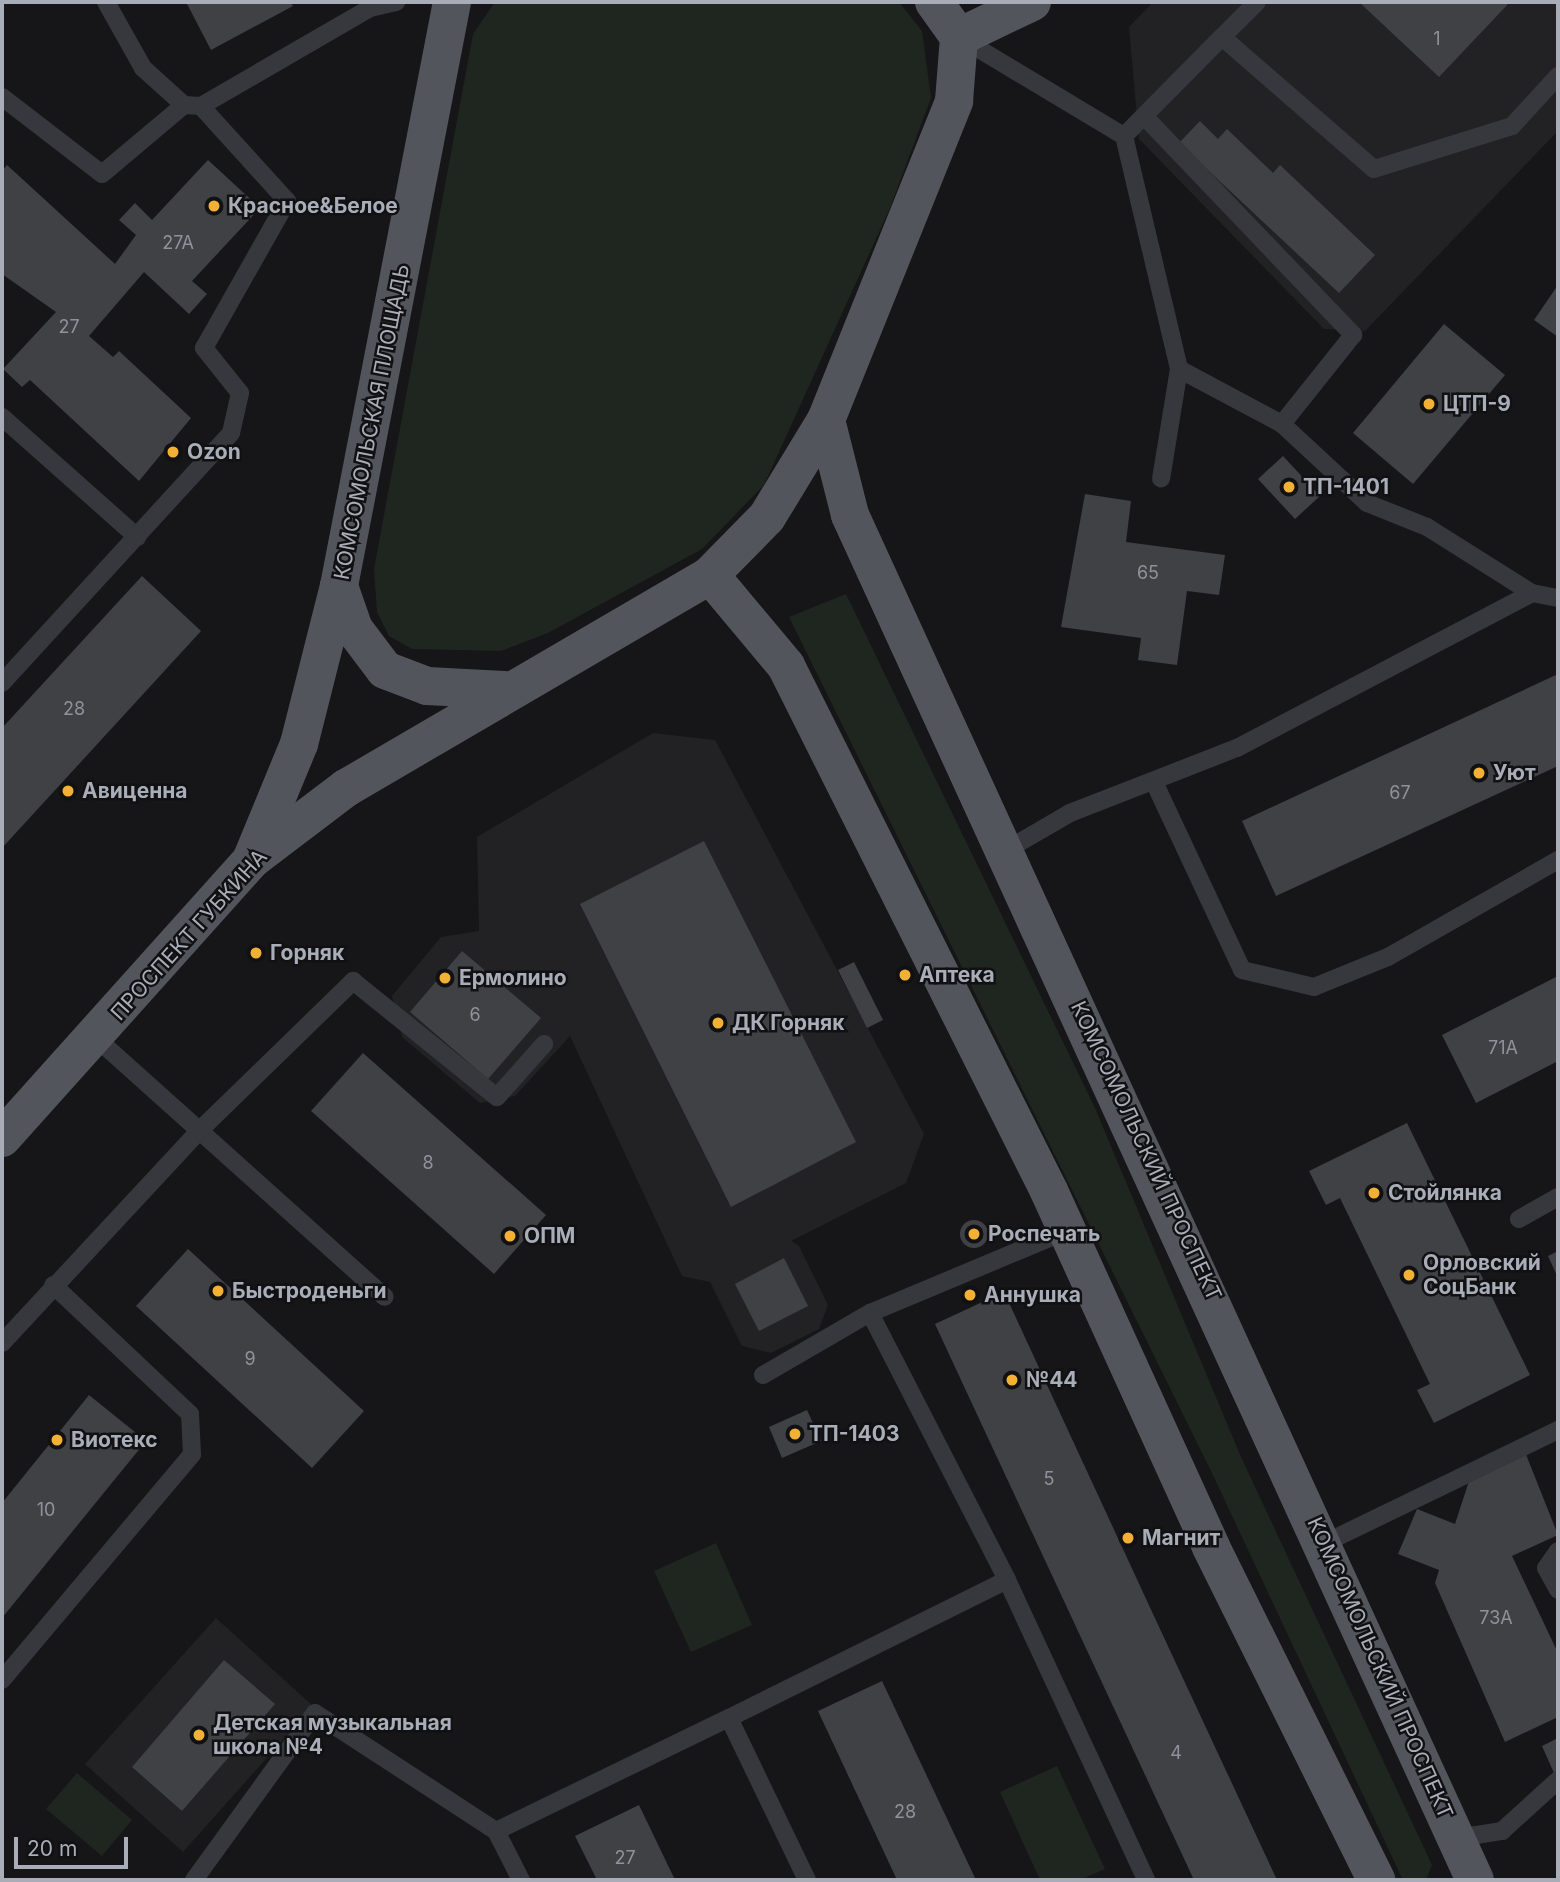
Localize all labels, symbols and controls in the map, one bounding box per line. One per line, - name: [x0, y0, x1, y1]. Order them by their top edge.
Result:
- house number: 1: [1433, 28, 1441, 50]
- place label: Красное&Белое: [228, 193, 398, 219]
- marker: Красное&Белое: [206, 198, 222, 214]
- house number: 27А: [162, 232, 194, 254]
- street label: КОМСОМОЛЬСКАЯ ПЛОЩАДЬ: [329, 262, 415, 582]
- house number: 27: [58, 316, 80, 338]
- place label: ЦТП-9: [1443, 391, 1511, 417]
- marker: ЦТП-9: [1421, 396, 1437, 412]
- place label: Ozon: [187, 439, 241, 465]
- marker: Ozon: [165, 444, 181, 460]
- place label: ТП-1401: [1303, 474, 1389, 500]
- marker: ТП-1401: [1281, 479, 1297, 495]
- house number: 65: [1137, 562, 1159, 584]
- house number: 28: [63, 698, 85, 720]
- place label: Уют: [1493, 760, 1536, 786]
- marker: Уют: [1471, 765, 1487, 781]
- place label: Авиценна: [82, 778, 187, 804]
- house number: 67: [1389, 782, 1411, 804]
- marker: Авиценна: [60, 783, 76, 799]
- street label: ПРОСПЕКТ ГУБКИНА: [106, 844, 272, 1026]
- place label: Горняк: [270, 940, 344, 966]
- marker: Горняк: [248, 945, 264, 961]
- place label: Аптека: [919, 962, 995, 988]
- place label: Ермолино: [459, 965, 567, 991]
- marker: Аптека: [897, 967, 913, 983]
- marker: Ермолино: [437, 970, 453, 986]
- street label: КОМСОМОЛЬСКИЙ ПРОСПЕКТ: [1065, 997, 1227, 1305]
- house number: 6: [469, 1004, 481, 1026]
- place label: ДК Горняк: [732, 1010, 844, 1036]
- marker: ДК Горняк: [710, 1015, 726, 1031]
- house number: 71А: [1488, 1037, 1518, 1059]
- house number: 8: [422, 1152, 434, 1174]
- place label: Стойлянка: [1388, 1180, 1502, 1206]
- marker: Стойлянка: [1366, 1185, 1382, 1201]
- place label: Роспечать: [988, 1221, 1100, 1247]
- place label: ОПМ: [524, 1223, 575, 1249]
- marker: Роспечать: [966, 1226, 982, 1242]
- marker: ОПМ: [502, 1228, 518, 1244]
- place label: Орловский СоцБанк: [1423, 1250, 1541, 1300]
- marker: Орловский СоцБанк: [1401, 1267, 1417, 1283]
- place label: Быстроденьги: [232, 1278, 387, 1304]
- place label: Аннушка: [984, 1282, 1081, 1308]
- marker: Быстроденьги: [210, 1283, 226, 1299]
- marker: Аннушка: [962, 1287, 978, 1303]
- house number: 9: [244, 1348, 256, 1370]
- place label: №44: [1026, 1367, 1078, 1393]
- marker: №44: [1004, 1372, 1020, 1388]
- place label: ТП-1403: [809, 1421, 900, 1447]
- marker: ТП-1403: [787, 1426, 803, 1442]
- place label: Виотекс: [71, 1427, 158, 1453]
- marker: Виотекс: [49, 1432, 65, 1448]
- house number: 5: [1044, 1468, 1054, 1490]
- house number: 10: [37, 1499, 55, 1521]
- street label: КОМСОМОЛЬСКИЙ ПРОСПЕКТ: [1302, 1513, 1458, 1823]
- place label: Магнит: [1142, 1525, 1220, 1551]
- marker: Магнит: [1120, 1530, 1136, 1546]
- house number: 73А: [1479, 1607, 1513, 1629]
- place label: Детская музыкальная школа №4: [213, 1710, 452, 1760]
- marker: Детская музыкальная школа №4: [191, 1727, 207, 1743]
- house number: 4: [1170, 1742, 1182, 1764]
- house number: 28: [894, 1801, 916, 1823]
- scale bar: [18, 1822, 131, 1866]
- text: 20 m: [27, 1836, 77, 1861]
- house number: 27: [614, 1847, 636, 1869]

